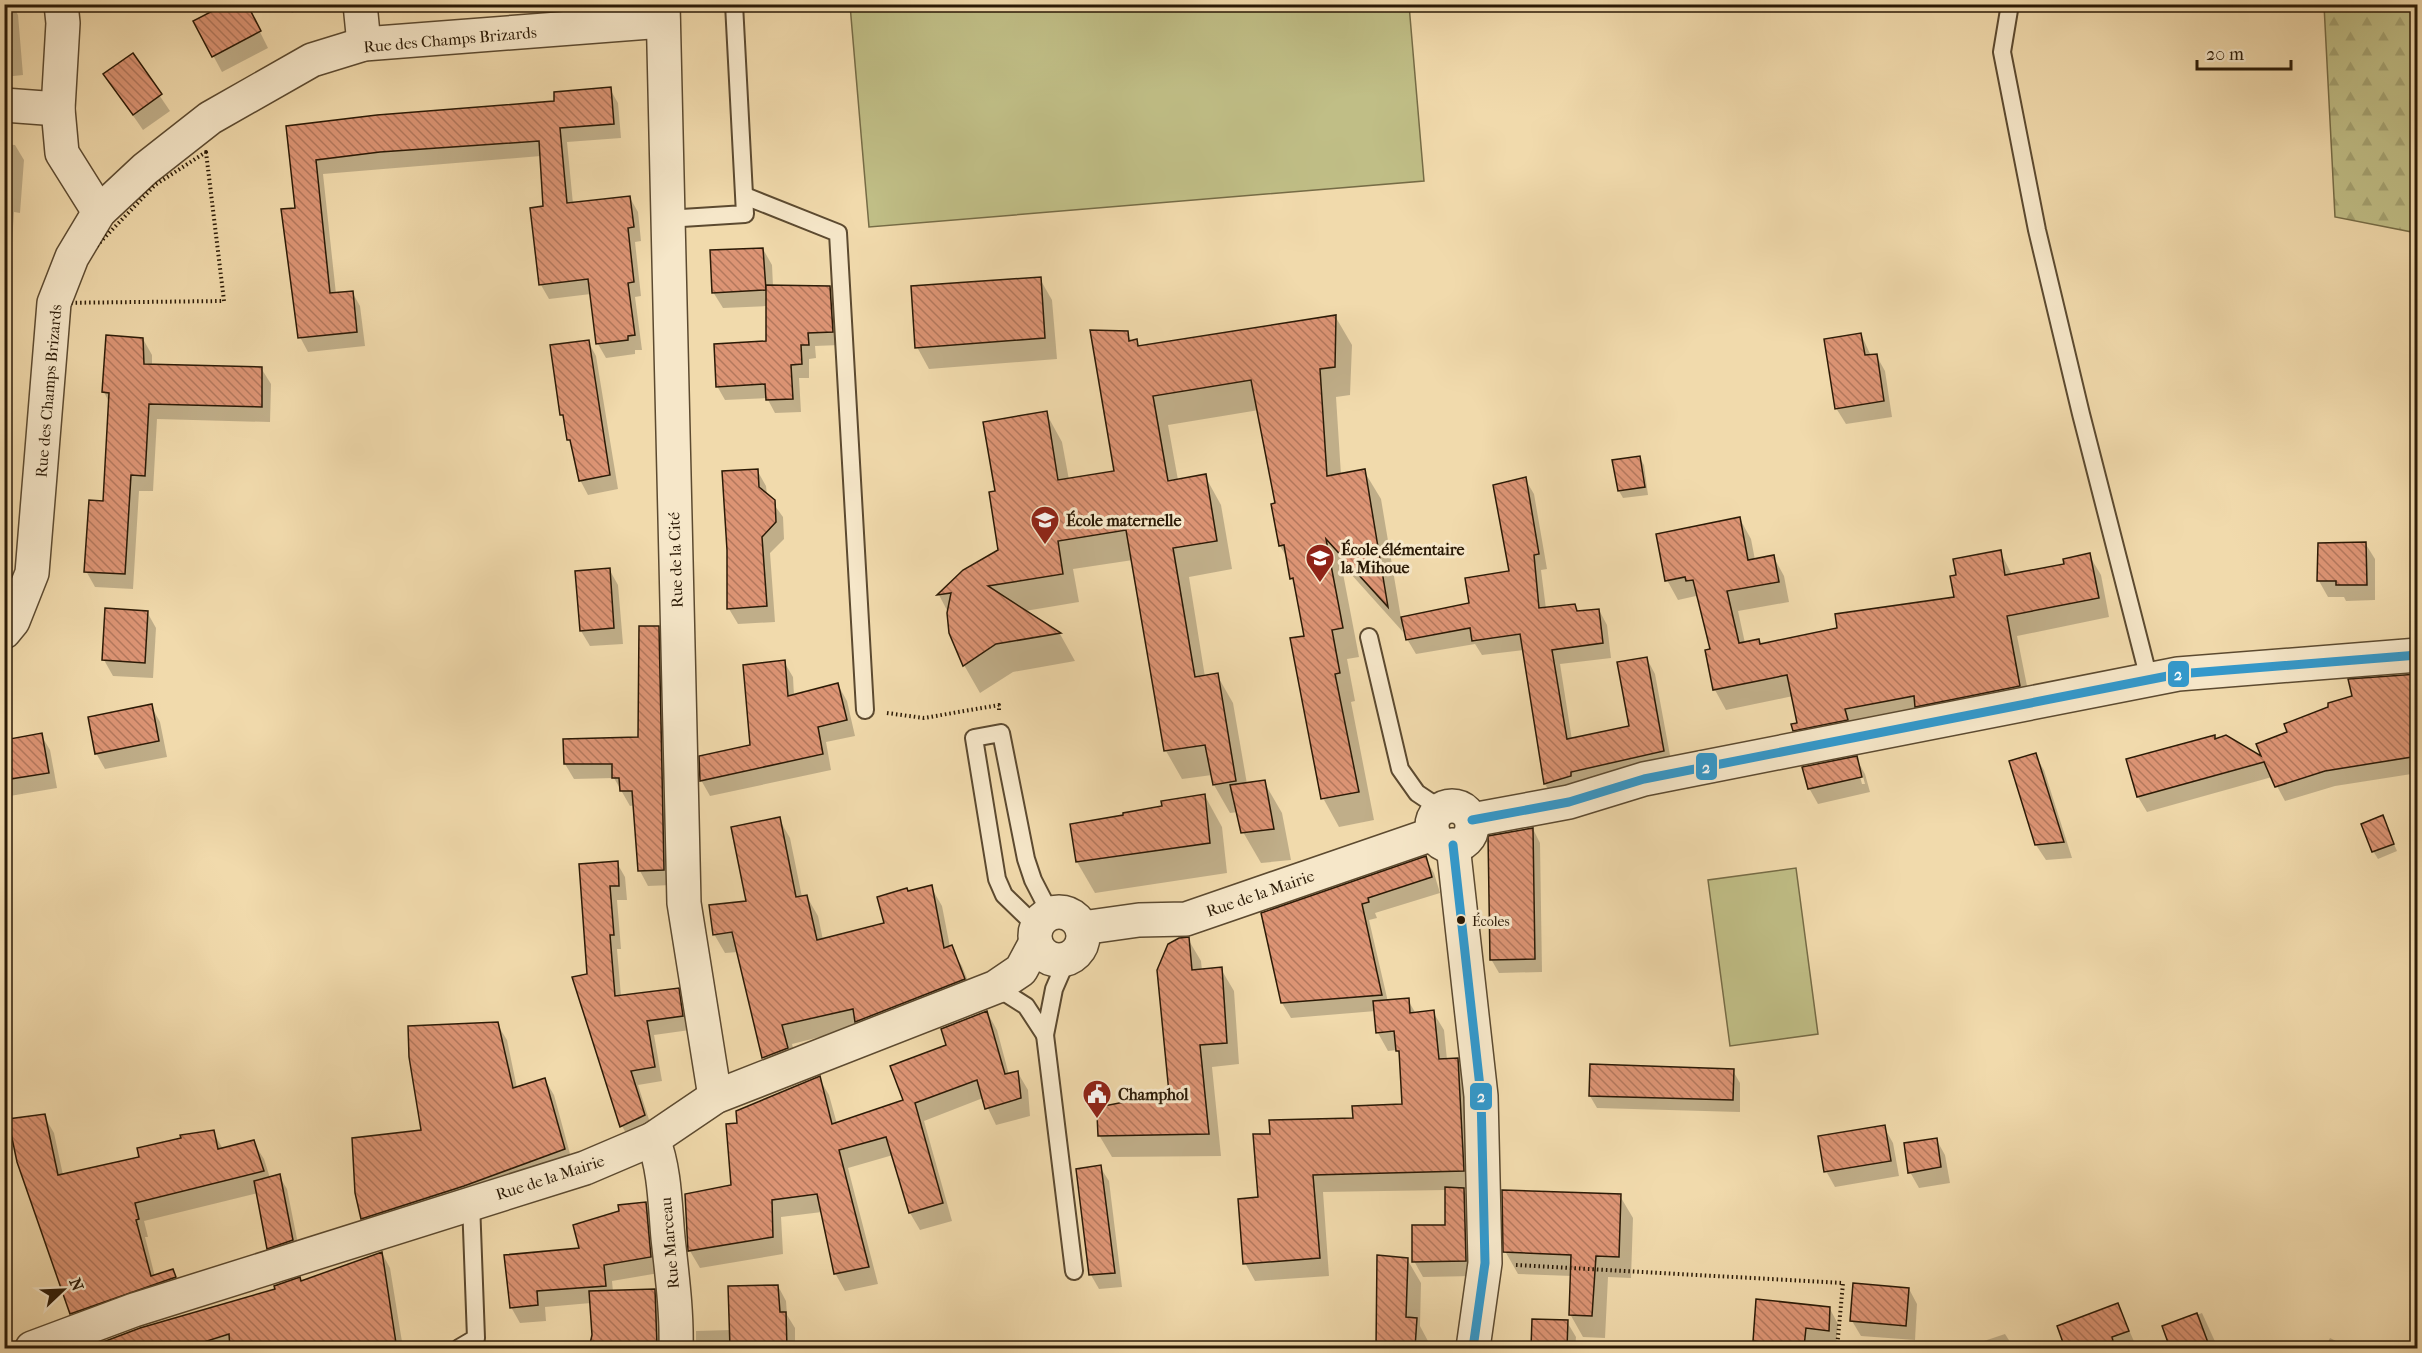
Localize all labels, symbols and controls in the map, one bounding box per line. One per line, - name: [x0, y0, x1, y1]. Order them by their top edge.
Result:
- street label: Rue des Champs Brizards: [363, 22, 538, 57]
- scale bar: [2197, 33, 2292, 71]
- text: 20 m: [2206, 44, 2244, 65]
- street label: Rue des Champs Brizards: [31, 304, 66, 478]
- school or university icon: École maternelle: [1029, 504, 1061, 546]
- place label: École maternelle: [1066, 510, 1181, 530]
- street label: Rue de la Cité: [664, 512, 687, 608]
- place label: École élémentaire la Mihoue: [1340, 539, 1464, 577]
- school or university icon: École élémentaire la Mihoue: [1304, 542, 1336, 584]
- line badge: 2: [2167, 660, 2190, 688]
- text: 2: [2174, 665, 2182, 684]
- line badge: 2: [1695, 752, 1718, 781]
- text: 2: [1702, 758, 1710, 777]
- street label: Rue de la Mairie: [1204, 866, 1317, 921]
- place label: Écoles: [1472, 912, 1510, 930]
- marker: Écoles: [1455, 914, 1467, 926]
- public building icon: Champhol: [1081, 1078, 1113, 1120]
- line badge: 2: [1469, 1082, 1493, 1111]
- place label: Champhol: [1118, 1085, 1189, 1105]
- text: 2: [1477, 1087, 1485, 1106]
- street label: Rue de la Mairie: [493, 1151, 607, 1204]
- street label: Rue Marceau: [656, 1196, 683, 1290]
- north arrow: [33, 1260, 93, 1320]
- text: N: [65, 1275, 88, 1294]

